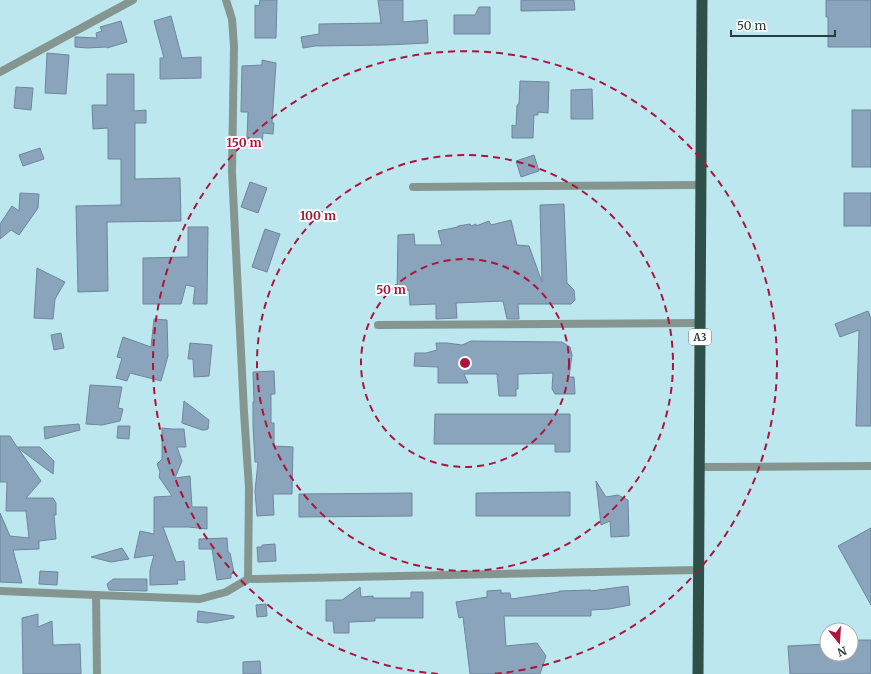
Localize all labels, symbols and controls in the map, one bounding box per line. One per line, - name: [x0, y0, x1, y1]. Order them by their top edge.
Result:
- scale bar: [731, 12, 835, 38]
- text: 50 m: [737, 18, 766, 33]
- text: 150 m: [227, 135, 262, 150]
- text: 100 m: [300, 208, 336, 223]
- text: 50 m: [376, 282, 406, 297]
- road number: A3: [689, 329, 711, 345]
- centre of rings: [458, 356, 472, 370]
- north arrow: [819, 622, 859, 662]
- text: N: [836, 644, 848, 660]

